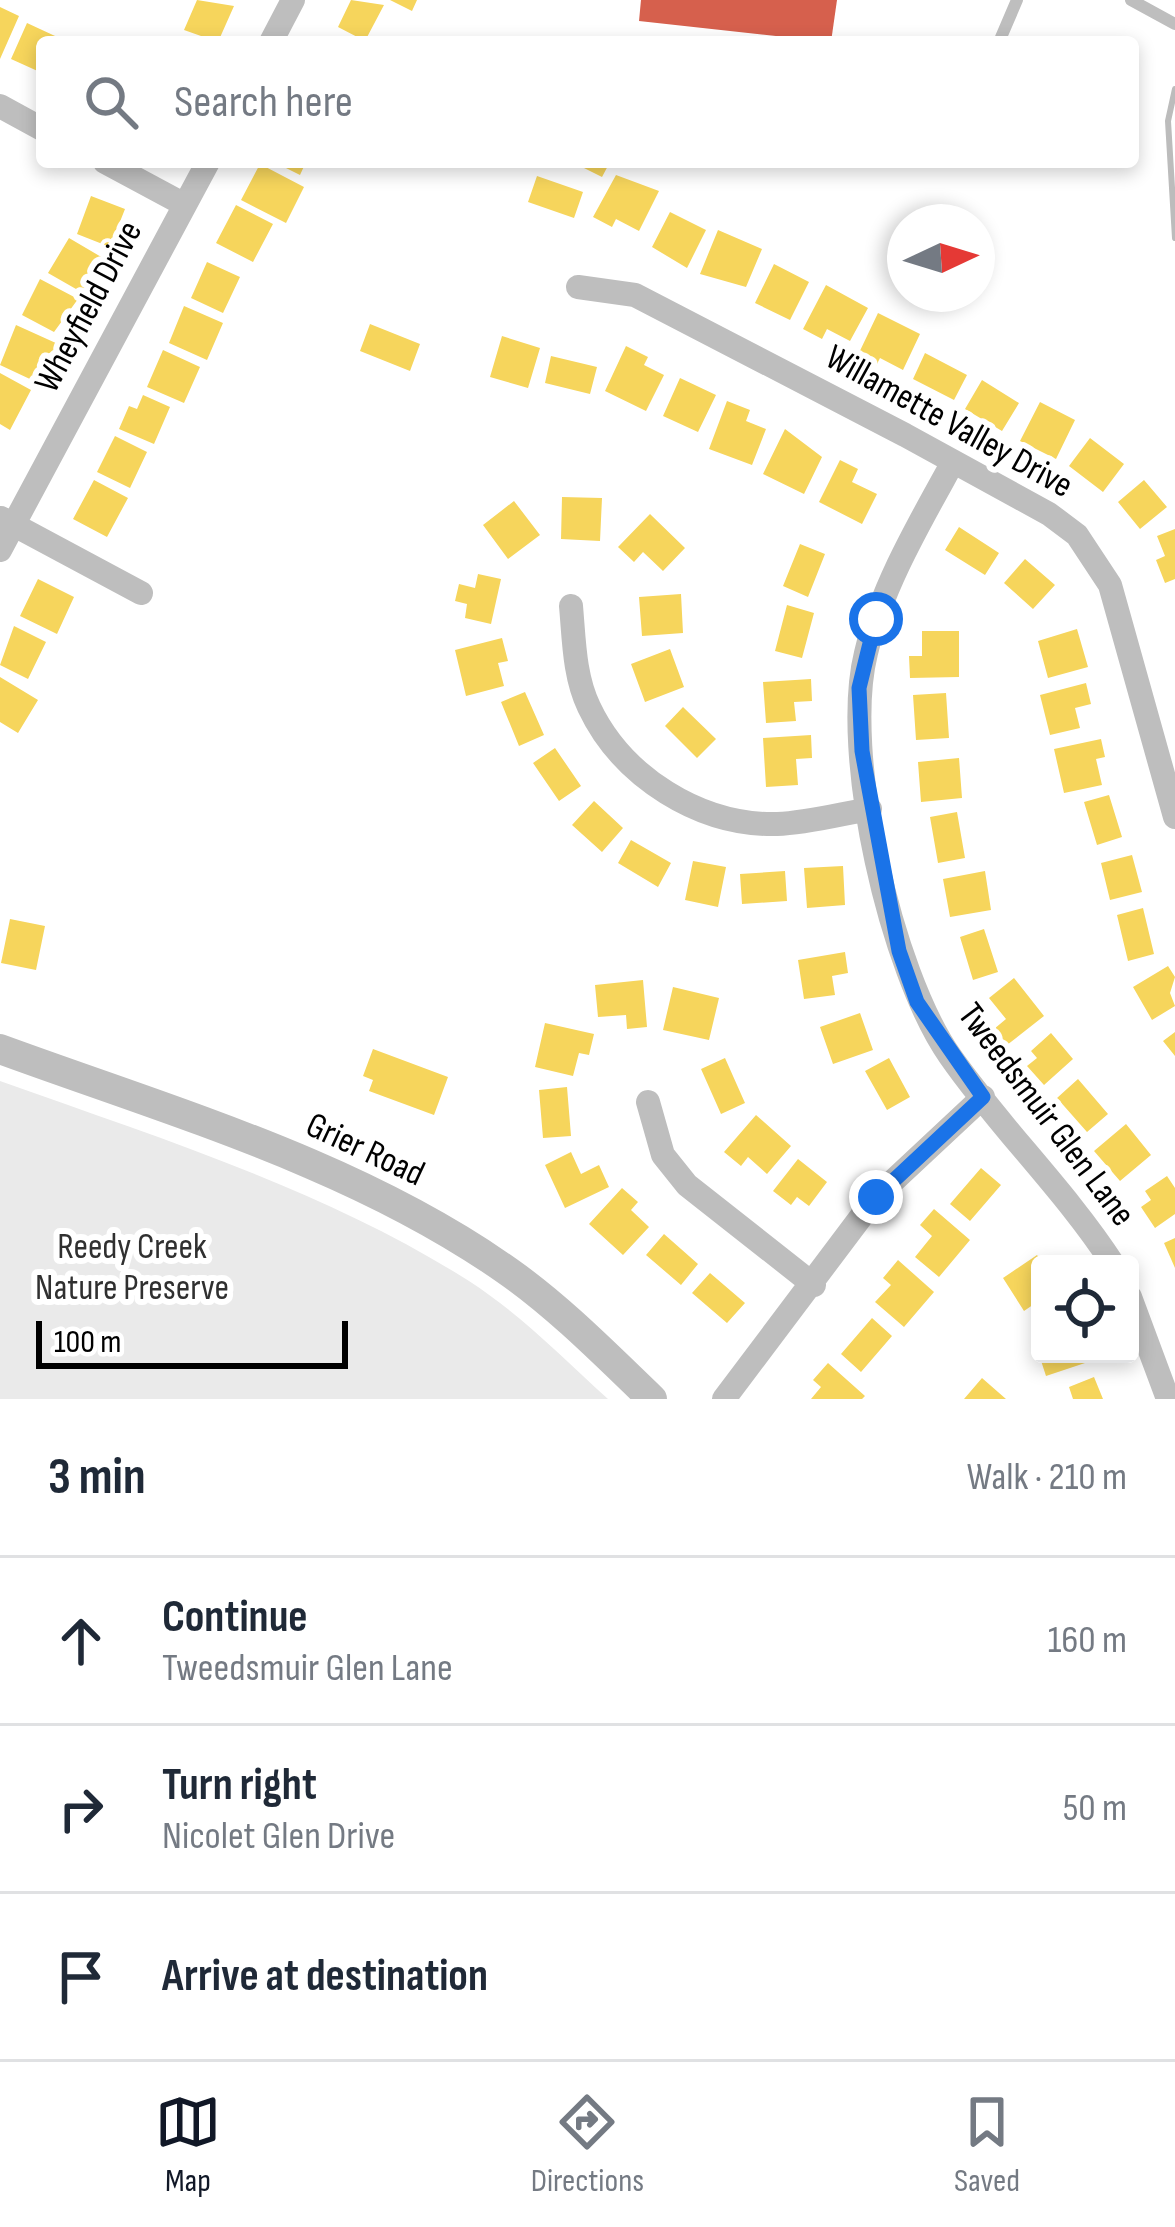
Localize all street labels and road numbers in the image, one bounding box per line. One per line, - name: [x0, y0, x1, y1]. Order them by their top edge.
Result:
- street label: Wheyfield Drive: [26, 214, 152, 400]
- street label: Willamette Valley Drive: [818, 336, 1080, 508]
- street label: Tweedsmuir Glen Lane: [948, 995, 1144, 1235]
- street label: Grier Road: [299, 1104, 431, 1196]

